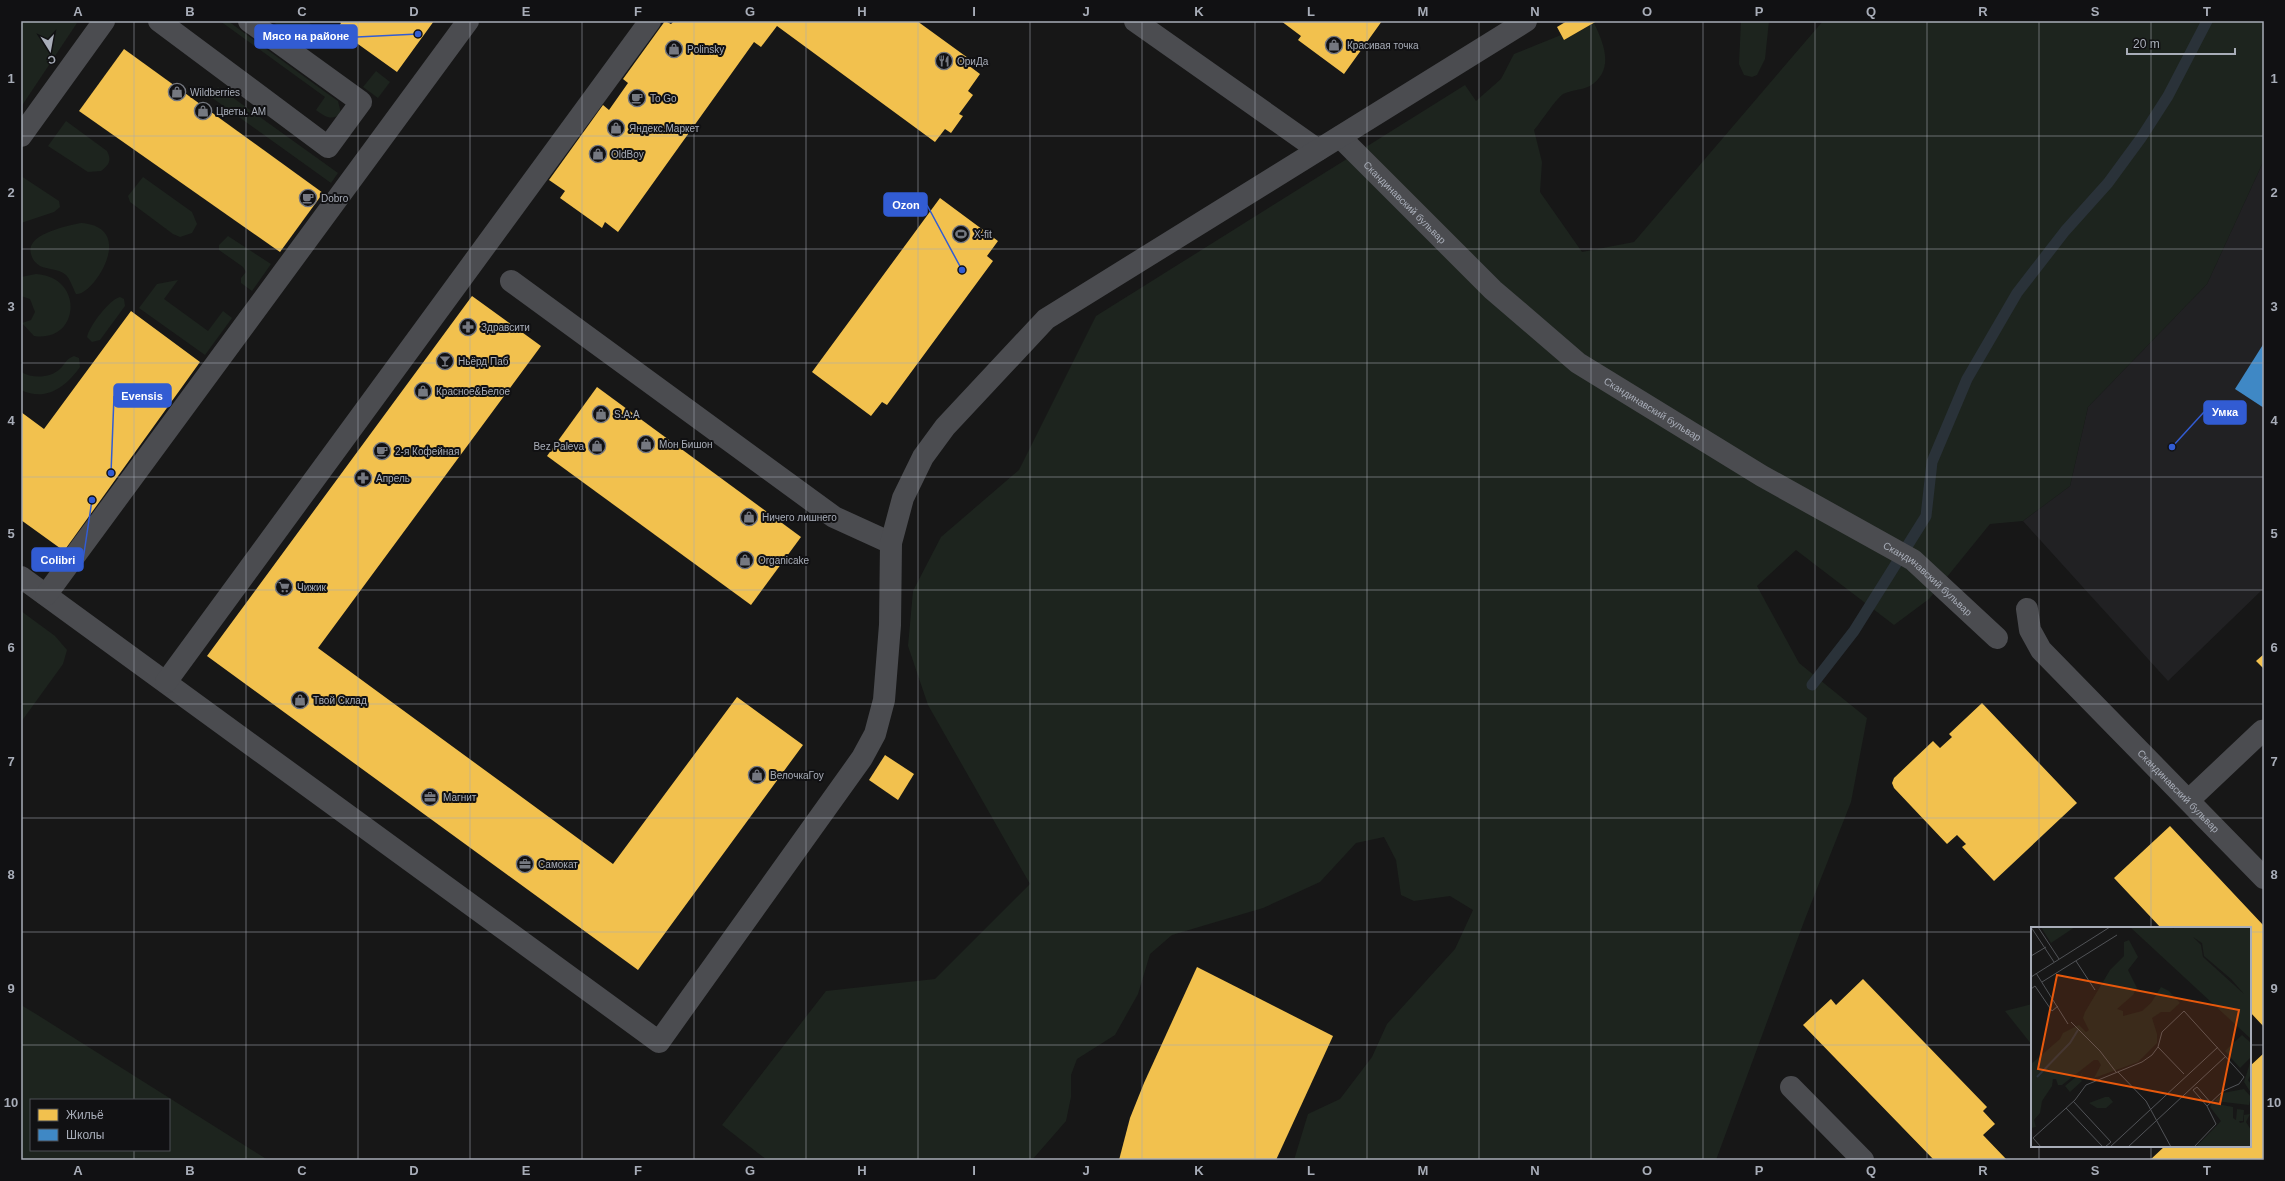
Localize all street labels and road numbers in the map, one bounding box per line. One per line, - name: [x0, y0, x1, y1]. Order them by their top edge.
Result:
- street label: Скандинавский бульвар: [1362, 159, 1449, 246]
- street label: Скандинавский бульвар: [1602, 375, 1703, 443]
- street label: Скандинавский бульвар: [1881, 539, 1975, 618]
- street label: Скандинавский бульвар: [2136, 747, 2222, 835]

